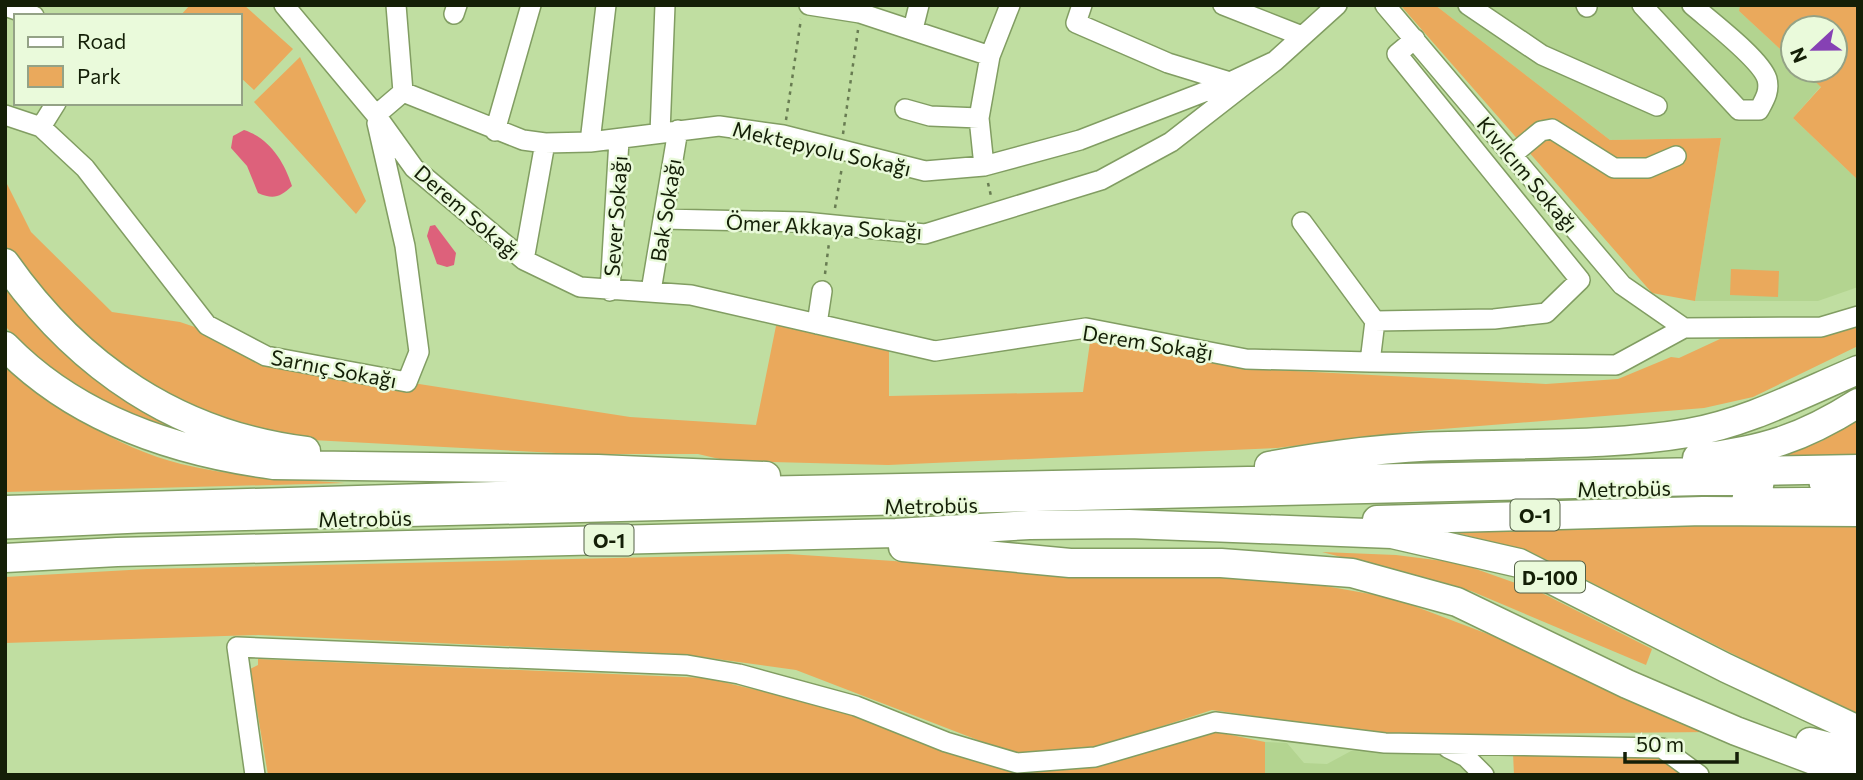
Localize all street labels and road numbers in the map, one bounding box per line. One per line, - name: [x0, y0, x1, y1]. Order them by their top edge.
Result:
- street label: Kıvılcım Sokağı: [1472, 111, 1584, 237]
- street label: Mektepyolu Sokağı: [730, 115, 914, 181]
- street label: Sever Sokağı: [598, 155, 632, 277]
- street label: Bak Sokağı: [645, 157, 685, 263]
- street label: Derem Sokağı: [410, 159, 526, 265]
- street label: Ömer Akkaya Sokağı: [725, 208, 923, 244]
- street label: Derem Sokağı: [1081, 319, 1215, 365]
- street label: Sarnıç Sokağı: [269, 344, 399, 392]
- street label: Metrobüs: [1577, 475, 1671, 501]
- street label: Metrobüs: [884, 492, 978, 518]
- road number: O-1: [1510, 500, 1560, 530]
- street label: Metrobüs: [318, 505, 412, 531]
- road number: O-1: [584, 524, 634, 555]
- road number: D-100: [1515, 562, 1585, 592]

